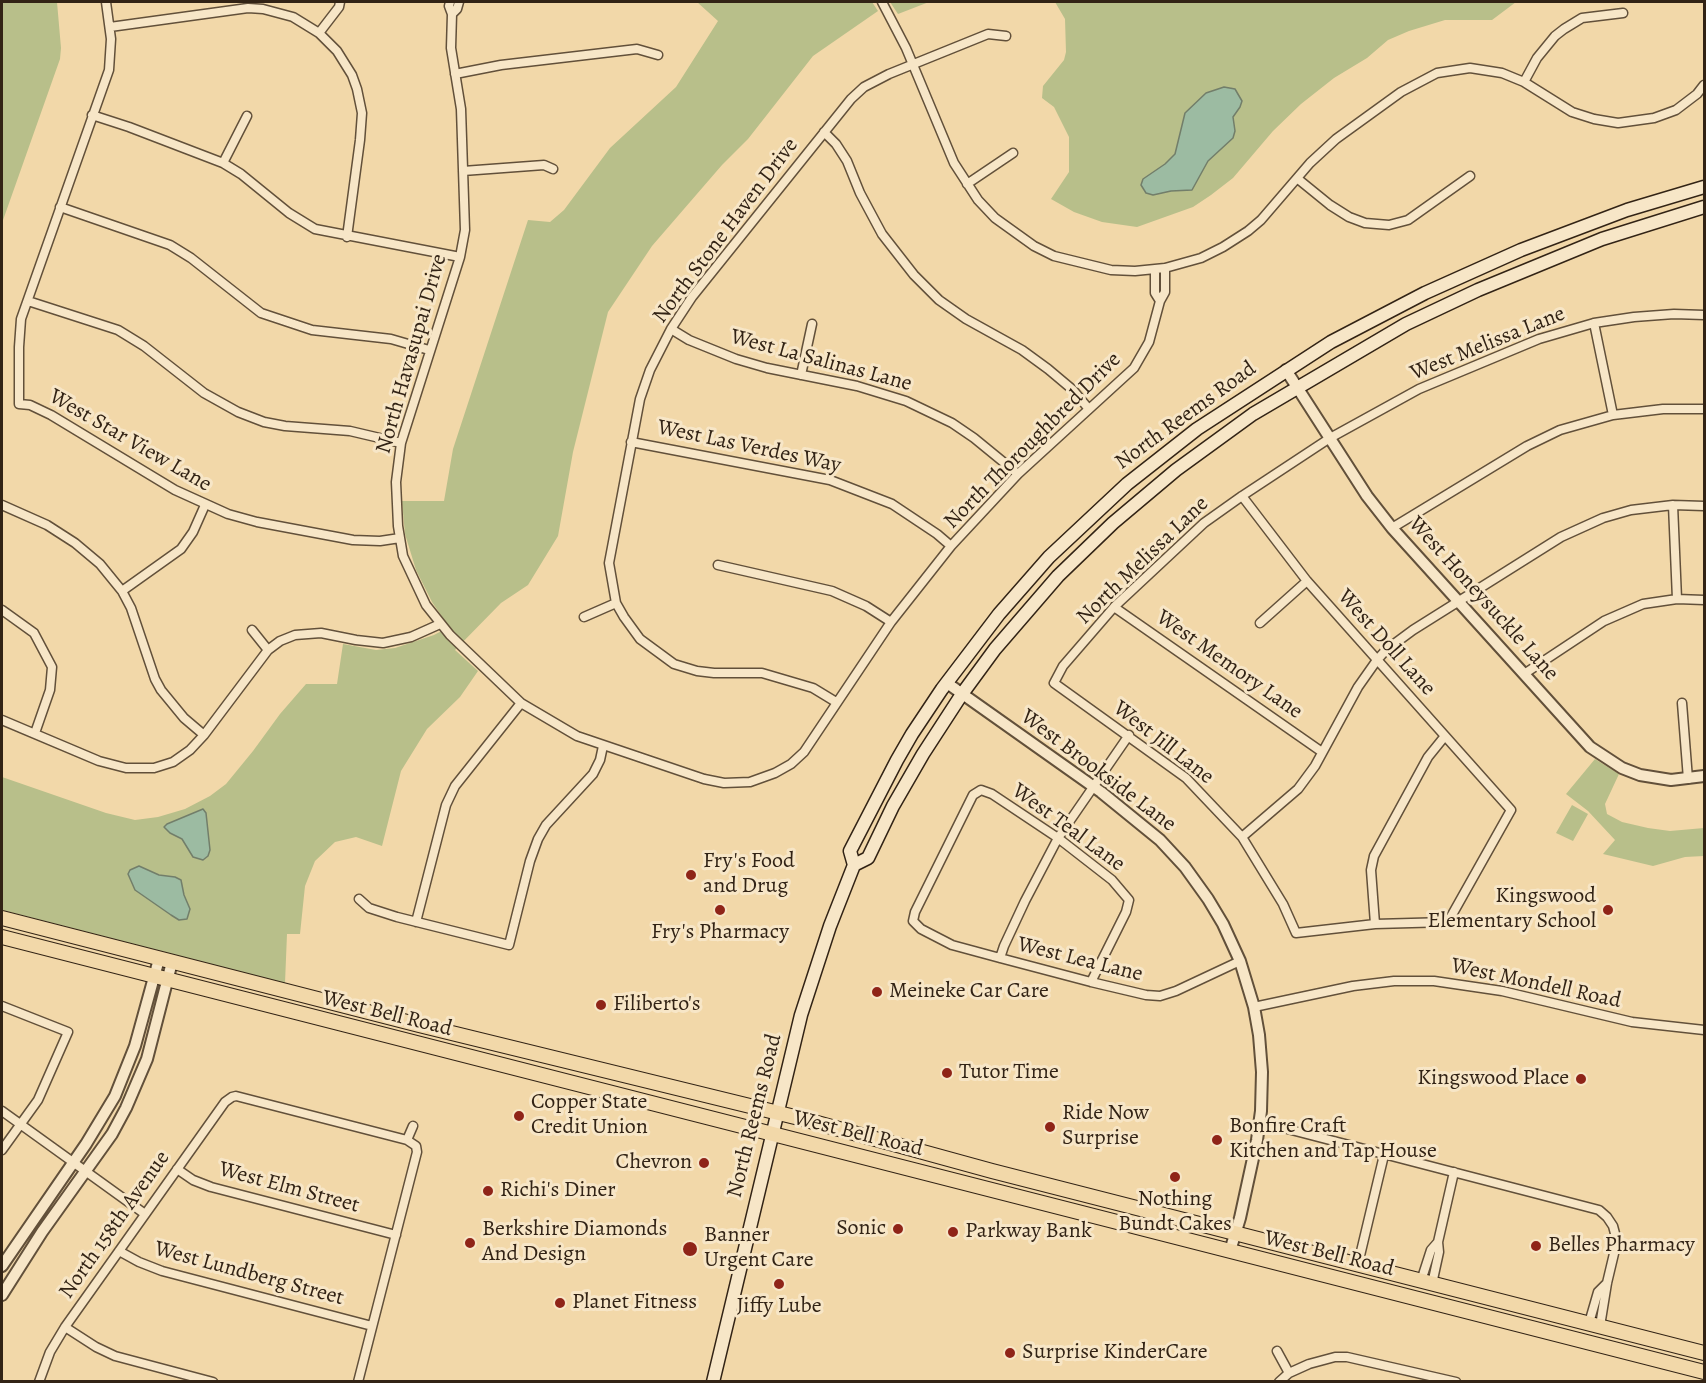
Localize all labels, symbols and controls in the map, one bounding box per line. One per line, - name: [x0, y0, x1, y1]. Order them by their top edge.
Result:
- street label: North Stone Haven Drive: [648, 133, 804, 329]
- street label: North Havasupai Drive: [371, 251, 453, 457]
- street label: West Melissa Lane: [1407, 301, 1569, 387]
- street label: West La Salinas Lane: [727, 324, 915, 398]
- street label: North Thoroughbred Drive: [939, 347, 1127, 535]
- street label: North Reems Road: [1110, 356, 1262, 476]
- street label: West Star View Lane: [44, 384, 216, 498]
- street label: West Las Verdes Way: [655, 415, 843, 479]
- street label: North Melissa Lane: [1071, 491, 1215, 631]
- street label: West Honeysuckle Lane: [1402, 511, 1564, 687]
- street label: West Doll Lane: [1331, 584, 1441, 702]
- street label: West Memory Lane: [1151, 605, 1307, 725]
- street label: West Jill Lane: [1107, 695, 1219, 791]
- street label: West Brookside Lane: [1015, 704, 1181, 838]
- street label: West Teal Lane: [1006, 778, 1130, 878]
- place label: Fry's Food and Drug: [703, 849, 795, 900]
- marker: Fry's Food and Drug: [684, 868, 698, 882]
- place label: Kingswood Elementary School: [1428, 884, 1596, 936]
- marker: Fry's Pharmacy: [713, 903, 727, 917]
- marker: Kingswood Elementary School: [1601, 903, 1615, 917]
- place label: Fry's Pharmacy: [651, 920, 789, 946]
- street label: West Lea Lane: [1015, 932, 1145, 988]
- street label: West Mondell Road: [1449, 953, 1623, 1015]
- place label: Meineke Car Care: [889, 979, 1049, 1005]
- street label: West Bell Road: [319, 985, 455, 1043]
- marker: Meineke Car Care: [870, 985, 884, 999]
- place label: Filiberto's: [613, 992, 701, 1018]
- marker: Filiberto's: [594, 998, 608, 1012]
- street label: North Reems Road: [722, 1031, 788, 1201]
- place label: Tutor Time: [959, 1060, 1059, 1086]
- marker: Tutor Time: [940, 1066, 954, 1080]
- place label: Kingswood Place: [1417, 1066, 1569, 1092]
- marker: Kingswood Place: [1574, 1072, 1588, 1086]
- place label: Copper State Credit Union: [531, 1090, 648, 1142]
- place label: Ride Now Surprise: [1062, 1101, 1149, 1152]
- street label: West Bell Road: [790, 1105, 926, 1163]
- marker: Copper State Credit Union: [512, 1109, 526, 1123]
- place label: Bonfire Craft Kitchen and Tap House: [1229, 1114, 1437, 1166]
- marker: Ride Now Surprise: [1043, 1120, 1057, 1134]
- marker: Bonfire Craft Kitchen and Tap House: [1210, 1133, 1224, 1147]
- street label: North 158th Avenue: [54, 1146, 176, 1304]
- place label: Chevron: [616, 1150, 692, 1176]
- marker: Chevron: [697, 1156, 711, 1170]
- street label: West Elm Street: [216, 1157, 362, 1219]
- marker: Nothing Bundt Cakes: [1168, 1170, 1182, 1184]
- place label: Richi's Diner: [500, 1178, 616, 1204]
- marker: Richi's Diner: [481, 1184, 495, 1198]
- place label: Nothing Bundt Cakes: [1118, 1187, 1232, 1238]
- place label: Sonic: [836, 1216, 886, 1242]
- place label: Berkshire Diamonds And Design: [482, 1217, 667, 1268]
- place label: Parkway Bank: [965, 1219, 1092, 1245]
- marker: Sonic: [891, 1222, 905, 1236]
- place label: Banner Urgent Care: [704, 1223, 814, 1274]
- marker: Parkway Bank: [946, 1225, 960, 1239]
- street label: West Bell Road: [1261, 1225, 1397, 1283]
- place label: Belles Pharmacy: [1548, 1233, 1695, 1259]
- street label: West Lundberg Street: [151, 1236, 347, 1312]
- marker: Berkshire Diamonds And Design: [463, 1236, 477, 1250]
- marker: Belles Pharmacy: [1529, 1239, 1543, 1253]
- marker: Banner Urgent Care: [681, 1240, 699, 1258]
- marker: Jiffy Lube: [772, 1277, 786, 1291]
- place label: Planet Fitness: [572, 1290, 697, 1316]
- place label: Jiffy Lube: [736, 1294, 822, 1320]
- marker: Planet Fitness: [553, 1296, 567, 1310]
- place label: Surprise KinderCare: [1022, 1340, 1208, 1366]
- marker: Surprise KinderCare: [1003, 1346, 1017, 1360]

